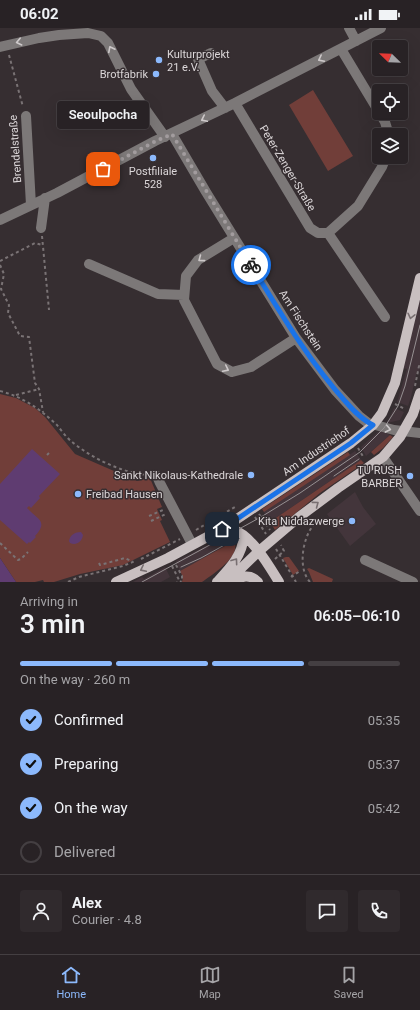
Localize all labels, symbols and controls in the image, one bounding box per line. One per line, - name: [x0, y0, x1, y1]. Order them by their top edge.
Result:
- text: 06:02: [20, 5, 59, 23]
- one-way arrow: [16, 38, 23, 46]
- north arrow: [372, 40, 408, 76]
- map controls: [372, 40, 408, 164]
- one-way arrow: [108, 46, 116, 53]
- place label: Kulturprojekt 21 e.V.: [167, 48, 230, 74]
- one-way arrow: [318, 54, 325, 62]
- marker: Kulturprojekt 21 e.V.: [154, 55, 164, 65]
- place label: Brotfabrik: [100, 68, 148, 81]
- marker: Brotfabrik: [151, 69, 161, 79]
- button: locate: [372, 84, 408, 120]
- callout: Seoulpocha: [57, 101, 149, 129]
- text: Seoulpocha: [69, 107, 137, 122]
- street label: Brendelstraße: [7, 114, 24, 183]
- one-way arrow: [201, 114, 208, 121]
- street label: Peter-Zenger-Straße: [257, 123, 318, 214]
- button: layers: [372, 128, 408, 164]
- pin: [86, 152, 120, 186]
- marker: Postfiliale 528: [148, 153, 158, 163]
- icon: bag: [92, 158, 114, 180]
- place label: Postfiliale 528: [129, 165, 177, 191]
- courier: [231, 245, 271, 285]
- one-way arrow: [199, 254, 206, 261]
- icon: bike: [240, 254, 262, 276]
- street label: Am Fischstein: [276, 288, 325, 353]
- one-way arrow: [407, 312, 416, 319]
- one-way arrow: [222, 364, 229, 372]
- street label: Am Industriehof: [280, 424, 353, 479]
- one-way arrow: [385, 424, 391, 432]
- place label: TU RUSH BARBER: [357, 464, 402, 490]
- place label: Sankt Nikolaus-Kathedrale: [114, 469, 243, 482]
- marker: Sankt Nikolaus-Kathedrale: [246, 470, 256, 480]
- marker: TU RUSH BARBER: [405, 471, 415, 481]
- place label: Freibad Hausen: [86, 488, 163, 501]
- marker: Freibad Hausen: [73, 489, 83, 499]
- one-way arrow: [312, 502, 319, 509]
- pin: [205, 512, 239, 546]
- place label: Kita Niddazwerge: [258, 515, 344, 528]
- marker: Kita Niddazwerge: [347, 516, 357, 526]
- icon: home: [211, 518, 233, 540]
- one-way arrow: [230, 558, 238, 565]
- one-way arrow: [140, 564, 148, 572]
- text: Arriving in: [20, 594, 78, 609]
- text: 06:05–06:10: [314, 607, 400, 625]
- text: 3 min: [20, 609, 85, 639]
- text: On the way · 260 m: [20, 672, 130, 687]
- icon: check: [20, 709, 42, 731]
- text: Confirmed: [54, 711, 124, 729]
- text: 05:35: [368, 713, 400, 728]
- icon: check: [20, 753, 42, 775]
- text: Preparing: [54, 755, 118, 773]
- text: 05:37: [368, 757, 400, 772]
- icon: check: [20, 797, 42, 819]
- text: On the way: [54, 799, 128, 817]
- text: 05:42: [368, 801, 400, 816]
- text: Delivered: [54, 843, 116, 861]
- button: person: [20, 890, 62, 932]
- button: chat: [306, 890, 348, 932]
- button: phone: [358, 890, 400, 932]
- text: Alex: [72, 894, 102, 912]
- text: Courier · 4.8: [72, 912, 142, 927]
- tab: Home: [56, 964, 86, 1001]
- tab: Map: [199, 964, 221, 1001]
- tab: Saved: [334, 964, 364, 1001]

